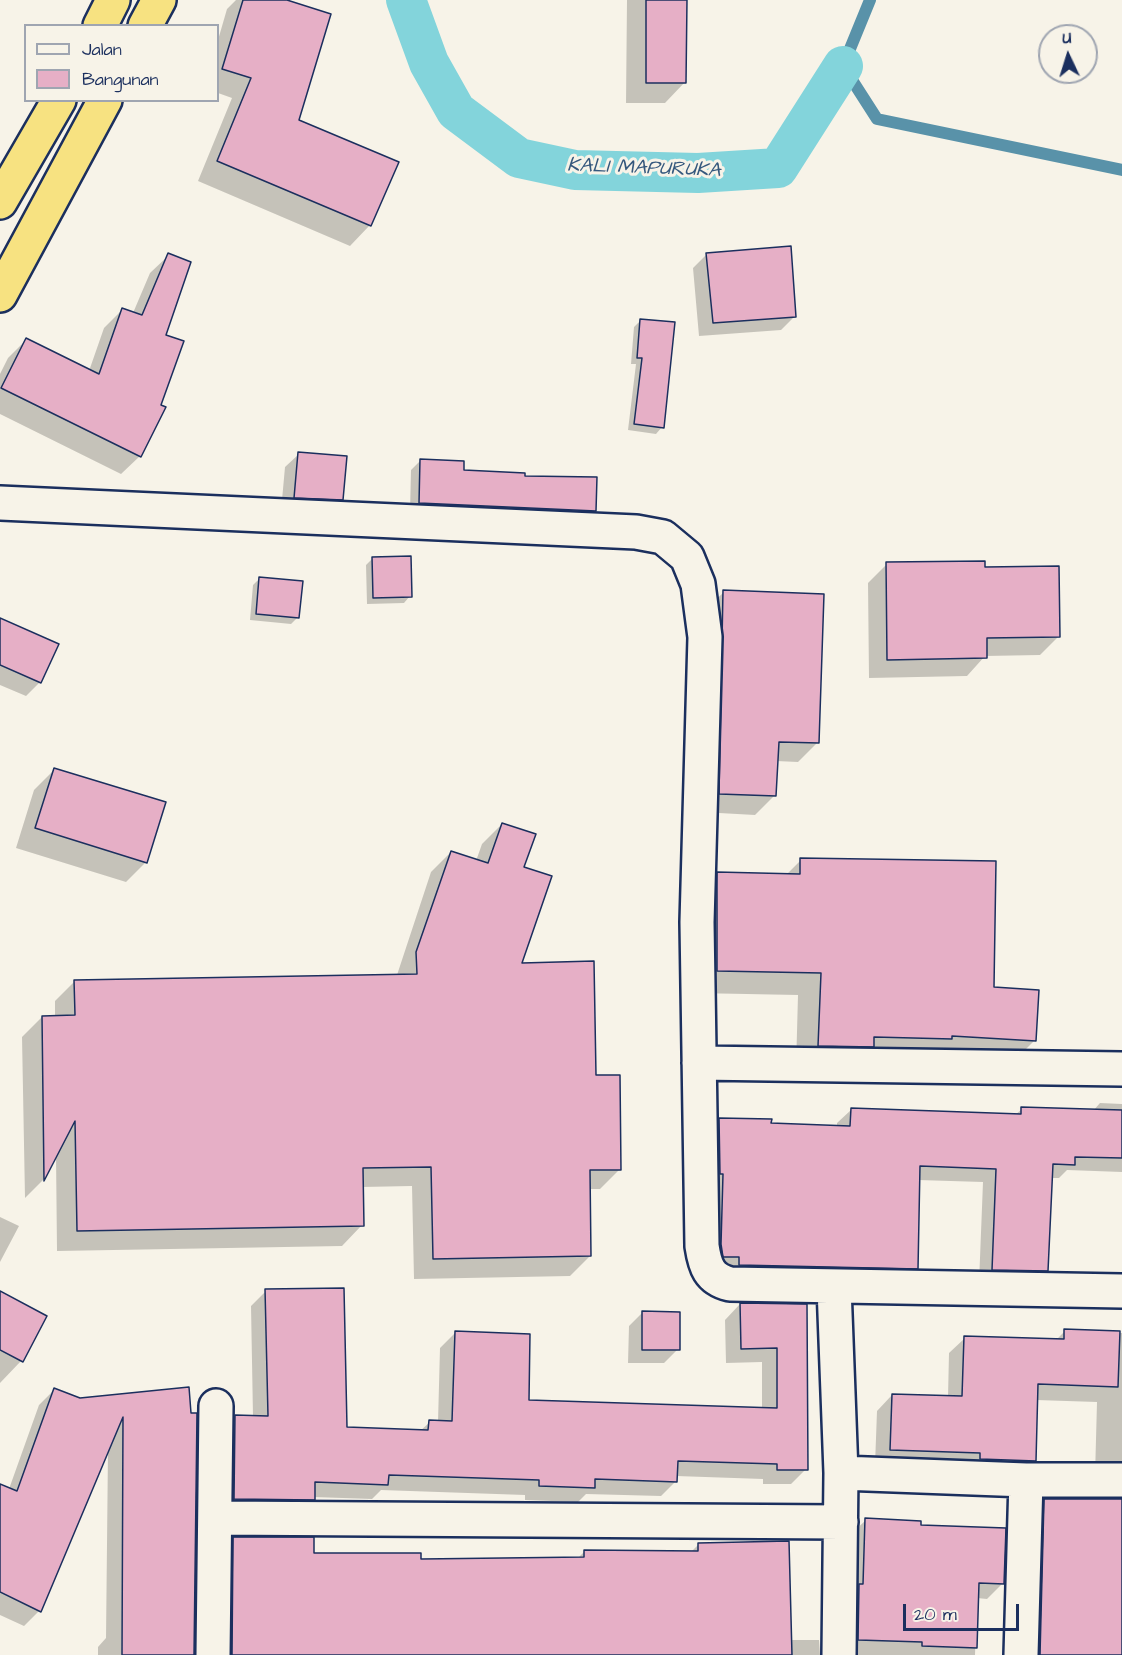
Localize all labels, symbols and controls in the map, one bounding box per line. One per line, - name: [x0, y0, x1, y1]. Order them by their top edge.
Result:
- legend: [24, 24, 219, 102]
- north arrow: [1038, 24, 1098, 84]
- text: U: [1062, 27, 1072, 49]
- text: Jalan: [82, 37, 122, 62]
- text: Bangunan: [82, 67, 159, 92]
- water label: KALI MAPURUKA: [567, 154, 721, 184]
- scale bar: [906, 1592, 1022, 1630]
- text: 20 m: [914, 1602, 957, 1627]

